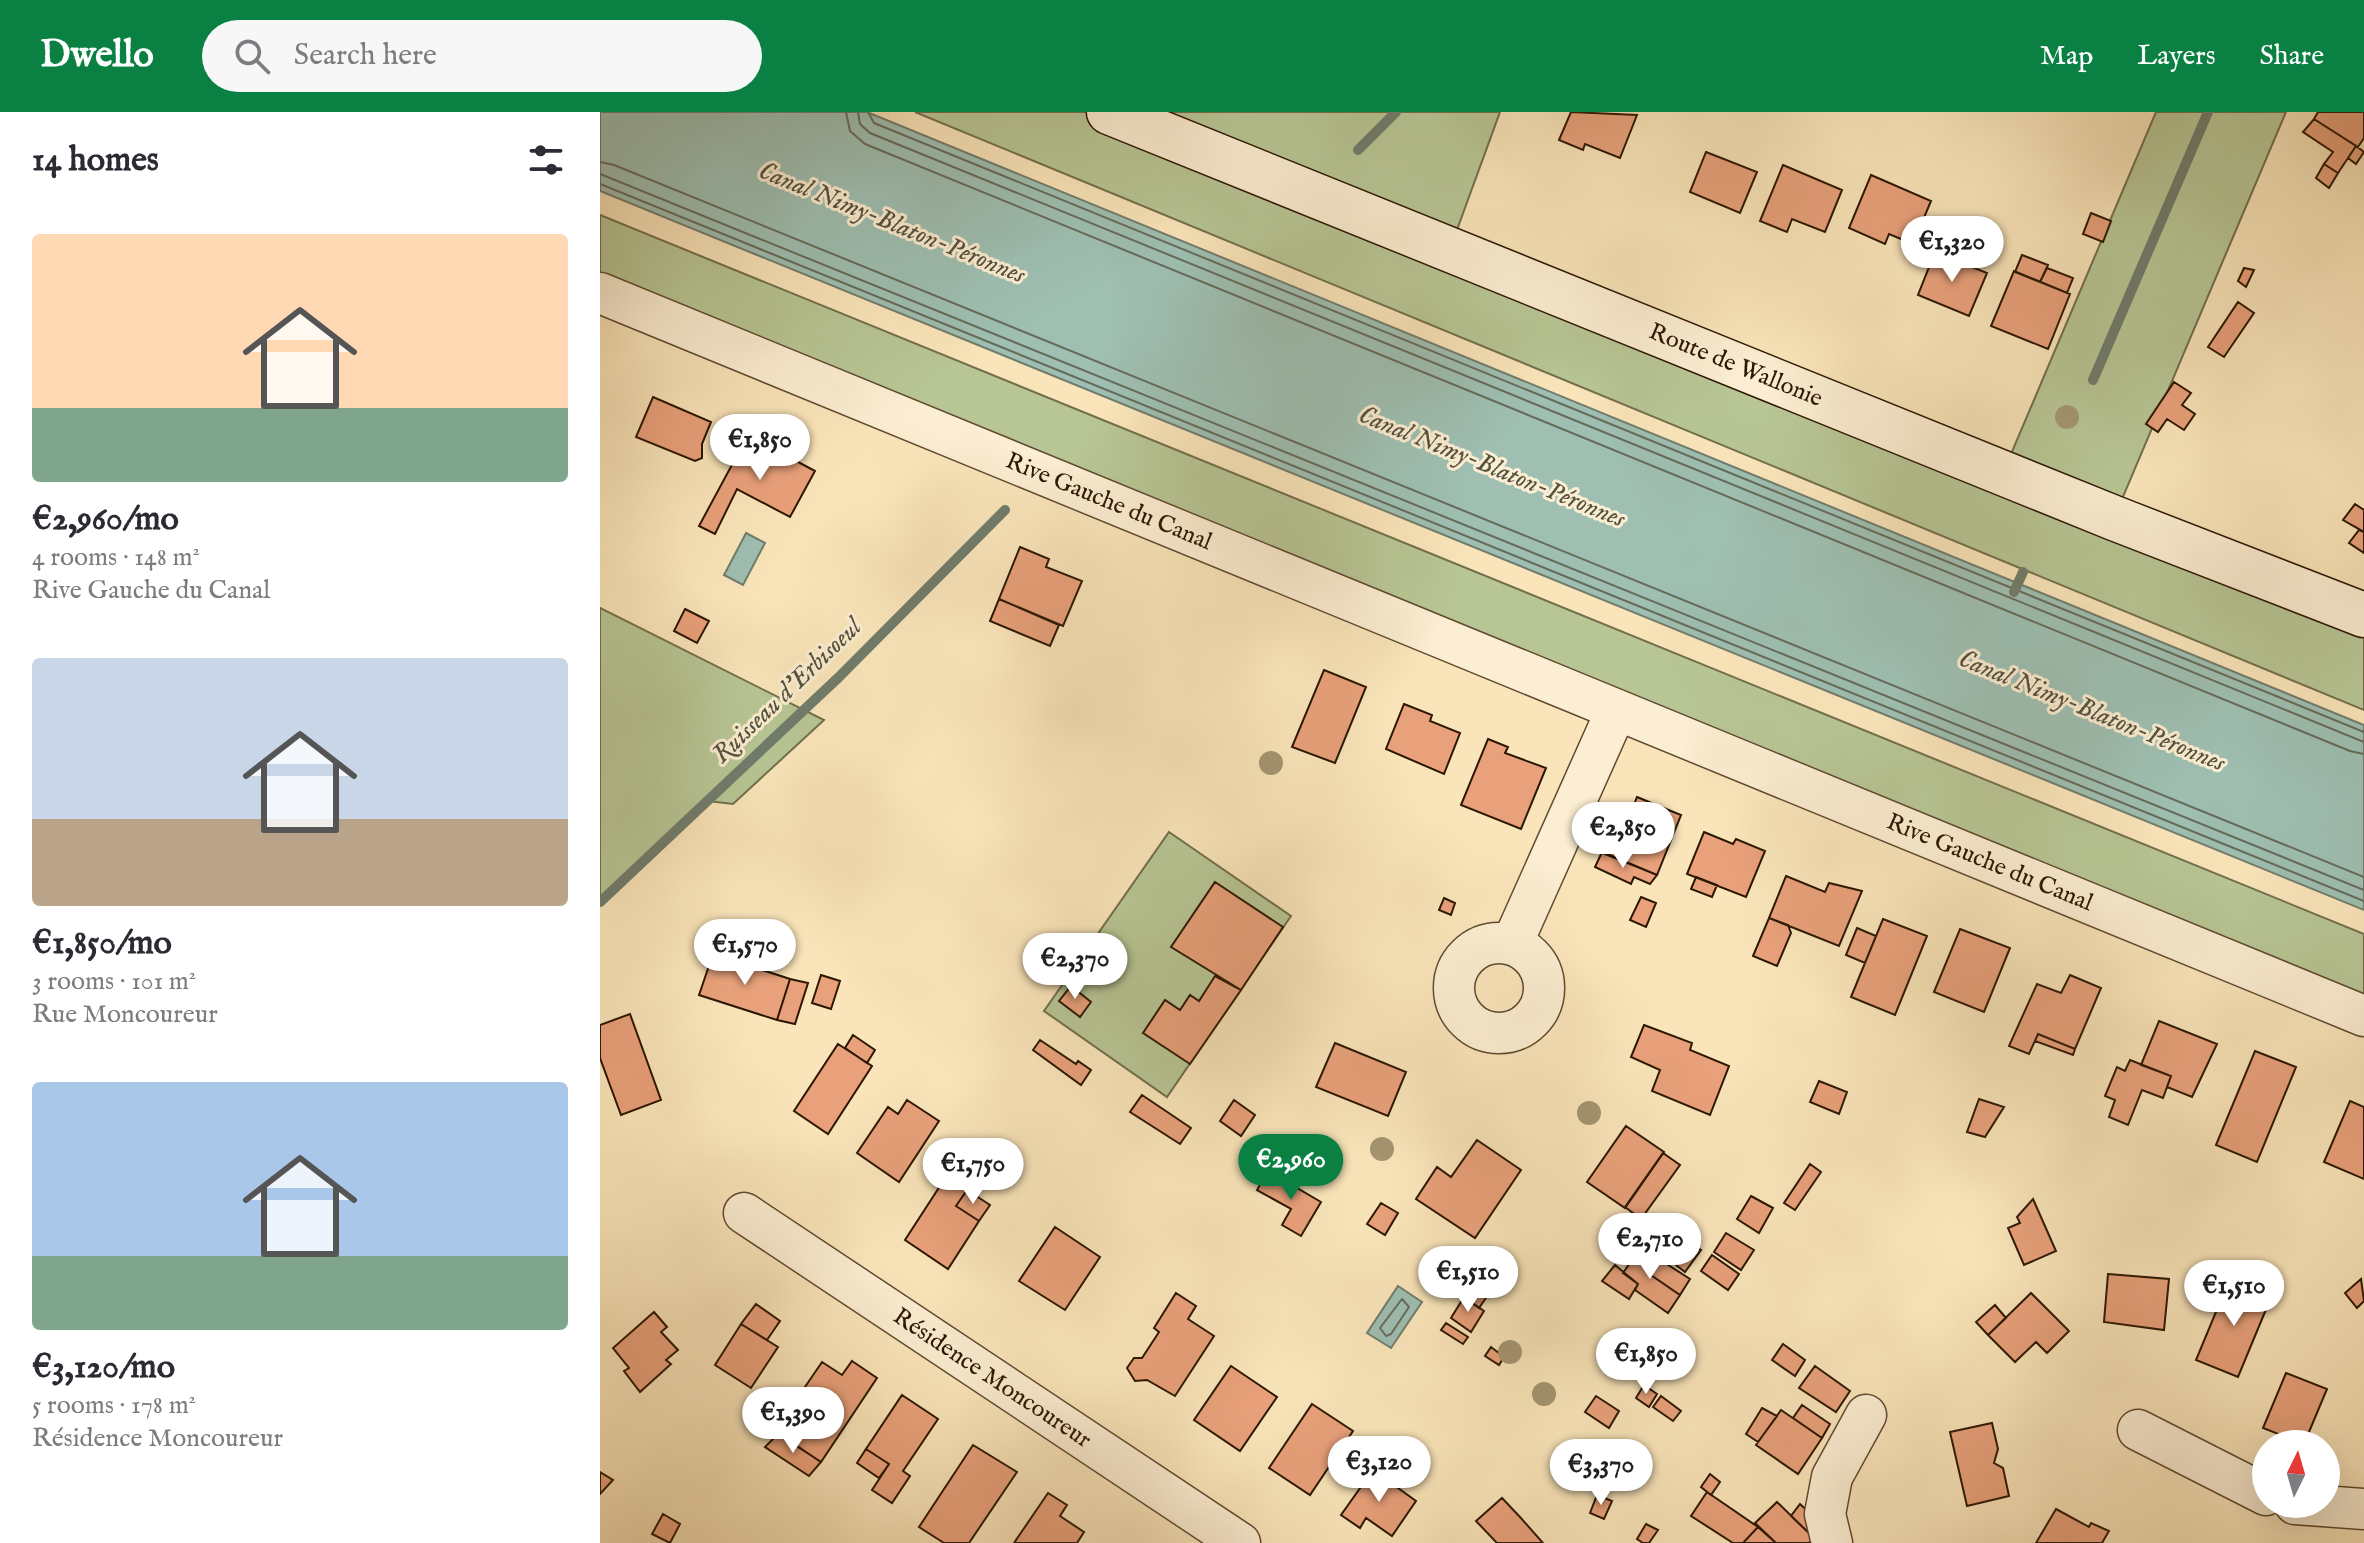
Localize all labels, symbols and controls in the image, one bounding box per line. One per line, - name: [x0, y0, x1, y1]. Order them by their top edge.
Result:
- search box: [202, 20, 762, 92]
- text: Dwello: [40, 32, 154, 80]
- icon: search: [230, 34, 274, 78]
- text: Search here: [294, 37, 437, 75]
- text: Map: [2040, 39, 2093, 74]
- text: Layers: [2137, 39, 2216, 74]
- text: Share: [2260, 39, 2324, 74]
- icon: filters: [524, 138, 568, 182]
- text: 14 homes: [32, 139, 159, 182]
- water label: Canal Nimy-Blaton-Péronnes: [754, 154, 1031, 292]
- pin: €1,320: [1887, 216, 2017, 284]
- text: €1,320: [1919, 225, 1985, 258]
- icon: home: [228, 286, 372, 430]
- street label: Route de Wallonie: [1644, 316, 1827, 414]
- water label: Canal Nimy-Blaton-Péronnes: [1354, 398, 1631, 536]
- pin: €1,850: [695, 414, 825, 482]
- text: €1,850: [728, 423, 792, 456]
- street label: Rive Gauche du Canal: [1001, 445, 1217, 558]
- text: €2,960/mo: [32, 498, 179, 541]
- text: 4 rooms · 148 m²: [32, 541, 200, 574]
- text: Rive Gauche du Canal: [32, 574, 270, 607]
- water label: Ruisseau d'Erbisoeul: [705, 610, 870, 771]
- water label: Canal Nimy-Blaton-Péronnes: [1954, 642, 2231, 780]
- icon: home: [228, 710, 372, 854]
- pin: €2,850: [1558, 802, 1688, 870]
- street label: Rive Gauche du Canal: [1882, 807, 2098, 919]
- text: €2,850: [1590, 811, 1656, 844]
- pin: €1,570: [680, 919, 810, 987]
- text: €1,850/mo: [32, 922, 172, 965]
- text: €1,570: [712, 928, 778, 961]
- pin: €2,370: [1010, 933, 1140, 1001]
- text: €2,370: [1041, 942, 1110, 975]
- text: 3 rooms · 101 m²: [32, 965, 196, 998]
- text: Rue Moncoureur: [32, 998, 218, 1031]
- icon: home: [228, 1134, 372, 1278]
- pin: €2,960: [1226, 1134, 1356, 1202]
- pin: €1,750: [908, 1138, 1038, 1206]
- text: €2,960: [1256, 1143, 1326, 1176]
- text: €1,750: [941, 1147, 1005, 1180]
- pin: €2,710: [1585, 1213, 1715, 1281]
- text: €2,710: [1616, 1222, 1684, 1255]
- pin: €1,510: [1403, 1246, 1533, 1314]
- text: €1,510: [1436, 1255, 1500, 1288]
- pin: €1,510: [2169, 1260, 2299, 1328]
- text: €1,510: [2202, 1269, 2266, 1302]
- street label: Résidence Moncoureur: [887, 1301, 1097, 1455]
- pin: €1,850: [1581, 1328, 1711, 1396]
- text: €1,850: [1614, 1337, 1678, 1370]
- text: €3,120/mo: [32, 1346, 175, 1389]
- pin: €1,390: [728, 1387, 858, 1455]
- text: 5 rooms · 178 m²: [32, 1389, 196, 1422]
- text: €1,390: [760, 1396, 826, 1429]
- text: Résidence Moncoureur: [32, 1422, 283, 1455]
- north arrow: [2252, 1430, 2340, 1518]
- map controls: [2252, 1430, 2340, 1518]
- pin: €3,120: [1314, 1436, 1444, 1504]
- pin: €3,370: [1536, 1439, 1666, 1507]
- text: €3,120: [1346, 1445, 1412, 1478]
- text: €3,370: [1568, 1448, 1634, 1481]

